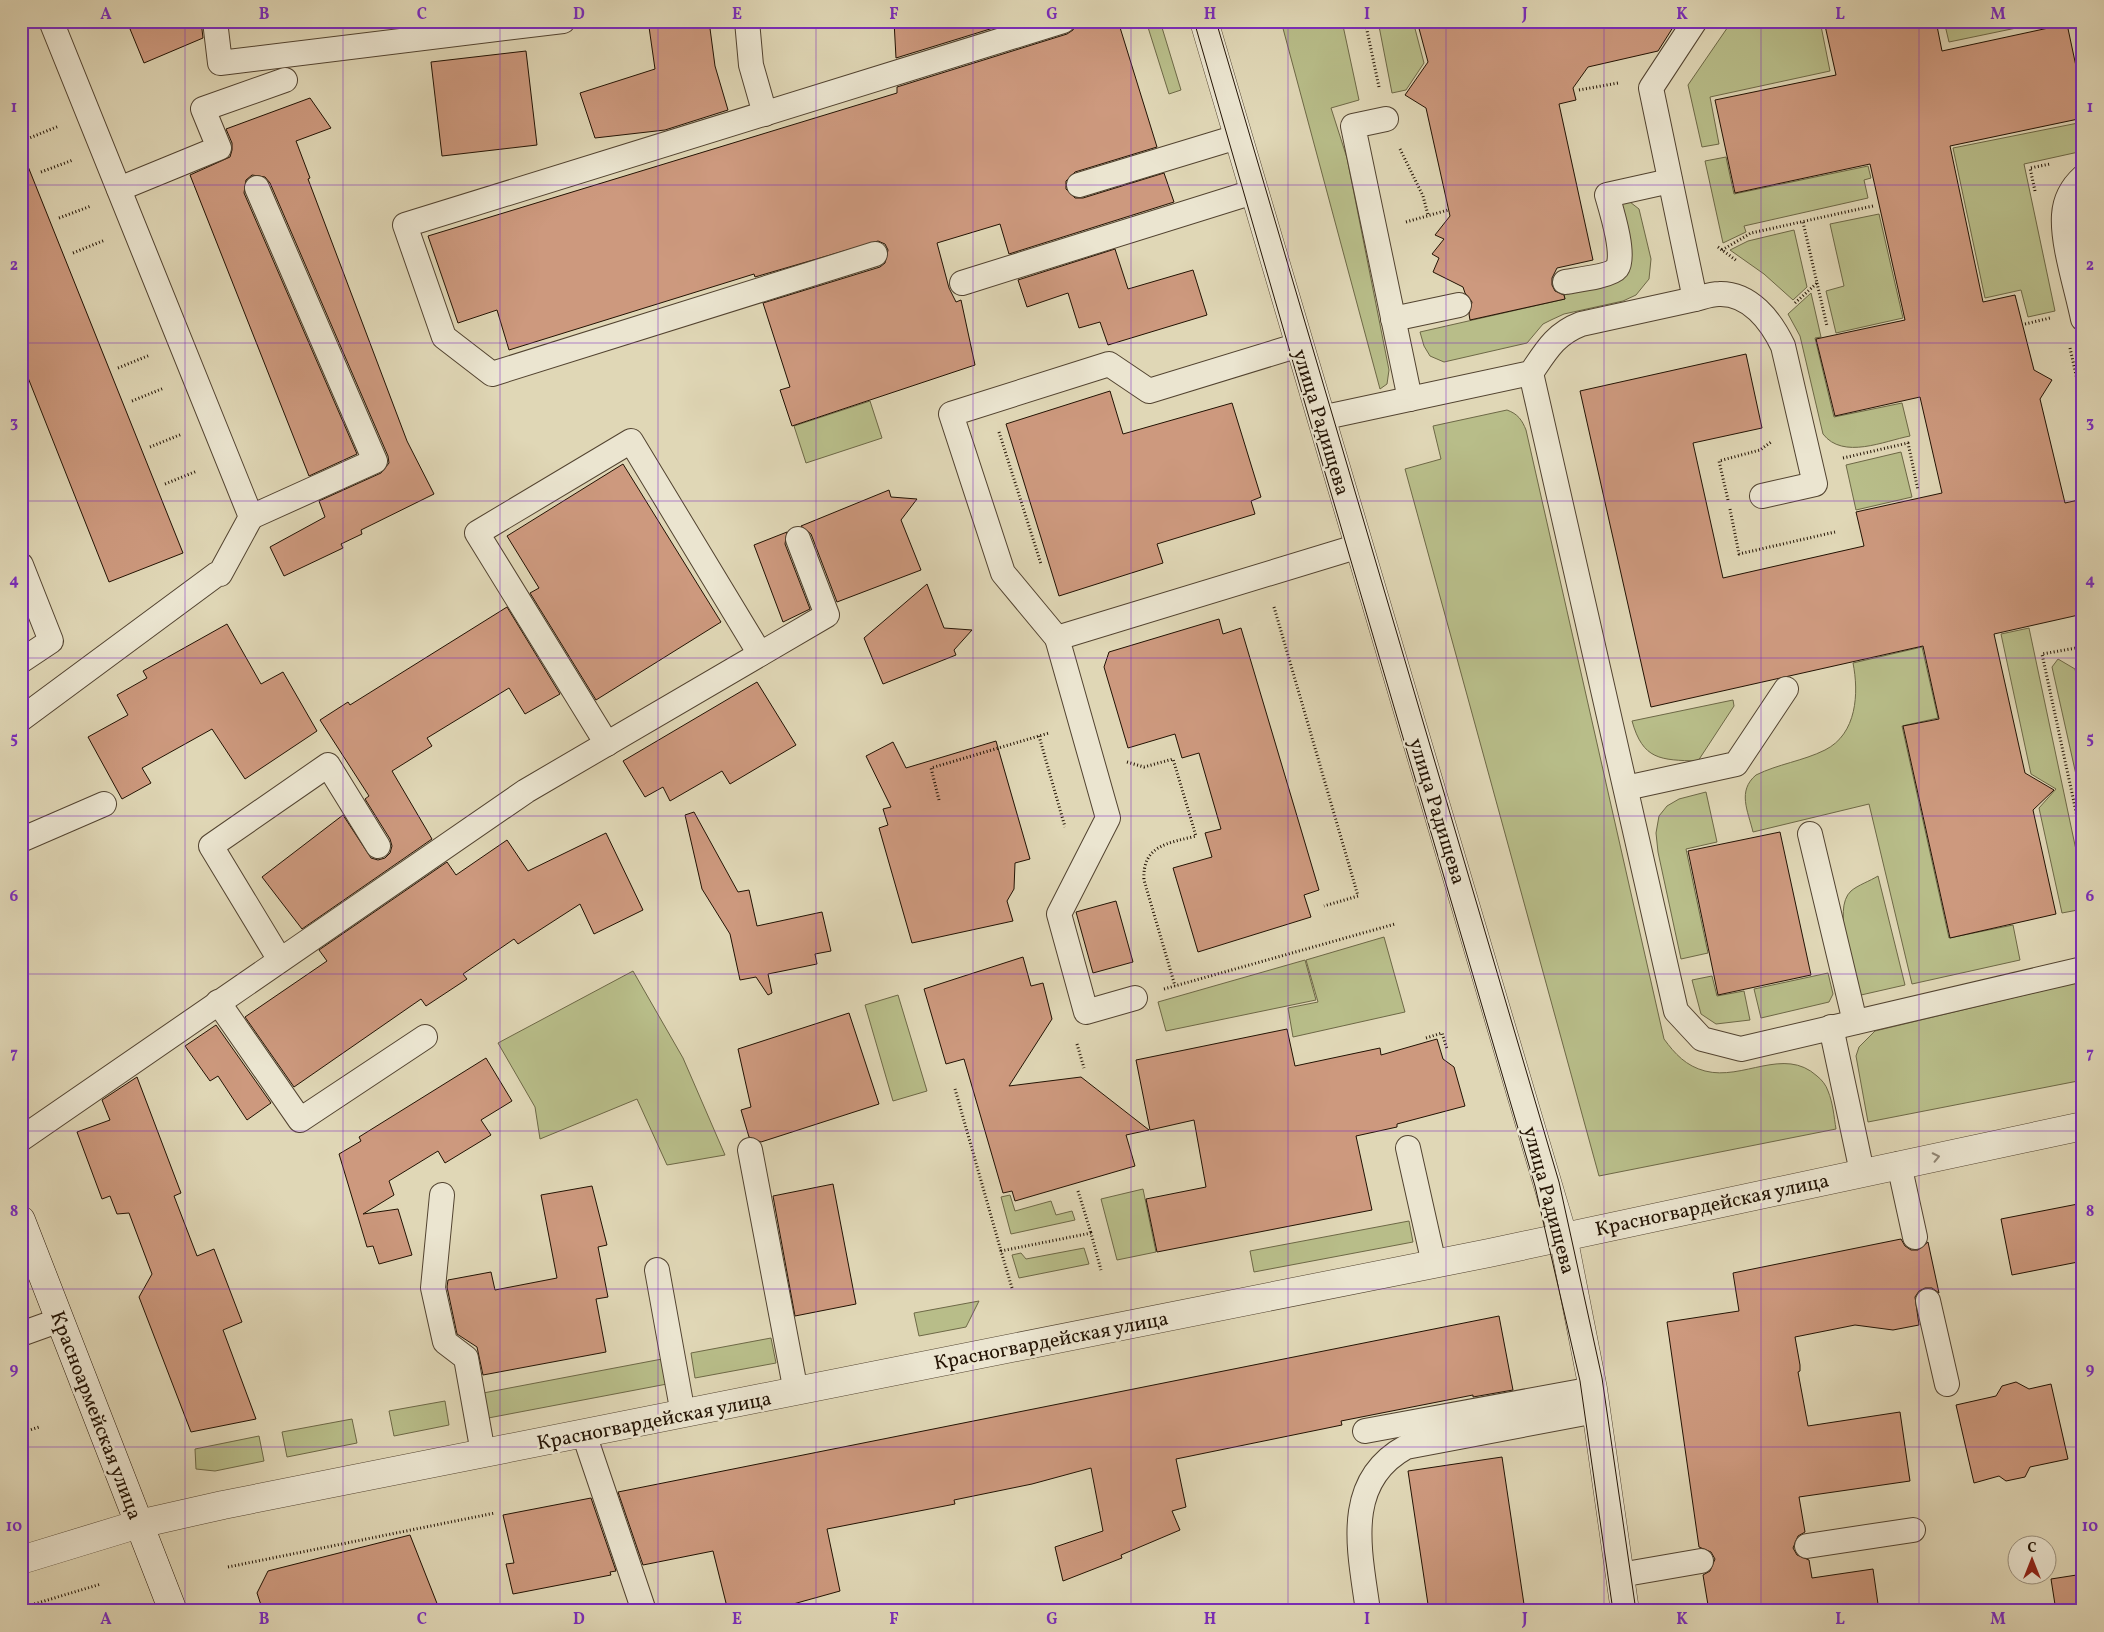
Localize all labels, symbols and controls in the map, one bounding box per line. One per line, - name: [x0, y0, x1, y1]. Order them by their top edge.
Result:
- text: A: [100, 4, 112, 26]
- text: B: [259, 4, 270, 26]
- text: C: [417, 4, 427, 26]
- text: D: [573, 4, 585, 26]
- text: E: [732, 4, 742, 26]
- text: F: [889, 4, 899, 26]
- text: G: [1046, 4, 1058, 26]
- text: H: [1204, 4, 1216, 26]
- text: I: [1364, 4, 1370, 26]
- text: J: [1521, 4, 1528, 26]
- text: K: [1676, 4, 1688, 26]
- text: L: [1835, 4, 1845, 26]
- text: M: [1990, 4, 2006, 26]
- text: 1: [11, 97, 17, 119]
- text: 1: [2087, 97, 2093, 119]
- text: 2: [10, 255, 18, 277]
- text: 2: [2086, 255, 2094, 277]
- street label: улица Радищева: [1285, 346, 1356, 499]
- text: 3: [10, 412, 18, 434]
- text: 3: [2086, 412, 2094, 434]
- text: 4: [9, 570, 19, 592]
- text: 4: [2085, 570, 2095, 592]
- text: 5: [10, 728, 18, 750]
- text: 5: [2086, 728, 2094, 750]
- street label: улица Радищева: [1401, 735, 1472, 888]
- text: 6: [10, 886, 19, 908]
- text: 6: [2086, 886, 2095, 908]
- text: 7: [10, 1043, 18, 1065]
- text: 7: [2086, 1043, 2094, 1065]
- street label: улица Радищева: [1515, 1124, 1581, 1277]
- one-way arrow: [1931, 1152, 1940, 1163]
- street label: Красногвардейская улица: [1593, 1167, 1832, 1244]
- text: 8: [10, 1201, 18, 1223]
- text: 8: [2086, 1201, 2094, 1223]
- street label: Красногвардейская улица: [932, 1305, 1171, 1378]
- street label: Красноармейская улица: [42, 1307, 148, 1524]
- text: 9: [10, 1359, 19, 1381]
- text: 9: [2086, 1359, 2095, 1381]
- street label: Красногвардейская улица: [535, 1385, 774, 1458]
- text: 10: [6, 1516, 22, 1538]
- text: 10: [2082, 1516, 2098, 1538]
- north arrow: [2006, 1534, 2056, 1584]
- text: С: [2027, 1539, 2037, 1558]
- text: A: [100, 1609, 112, 1631]
- text: B: [259, 1609, 270, 1631]
- text: C: [417, 1609, 427, 1631]
- text: D: [573, 1609, 585, 1631]
- text: E: [732, 1609, 742, 1631]
- text: F: [889, 1609, 899, 1631]
- text: G: [1046, 1609, 1058, 1631]
- text: H: [1204, 1609, 1216, 1631]
- text: I: [1364, 1609, 1370, 1631]
- text: J: [1521, 1609, 1528, 1631]
- text: K: [1676, 1609, 1688, 1631]
- text: L: [1835, 1609, 1845, 1631]
- text: M: [1990, 1609, 2006, 1631]

